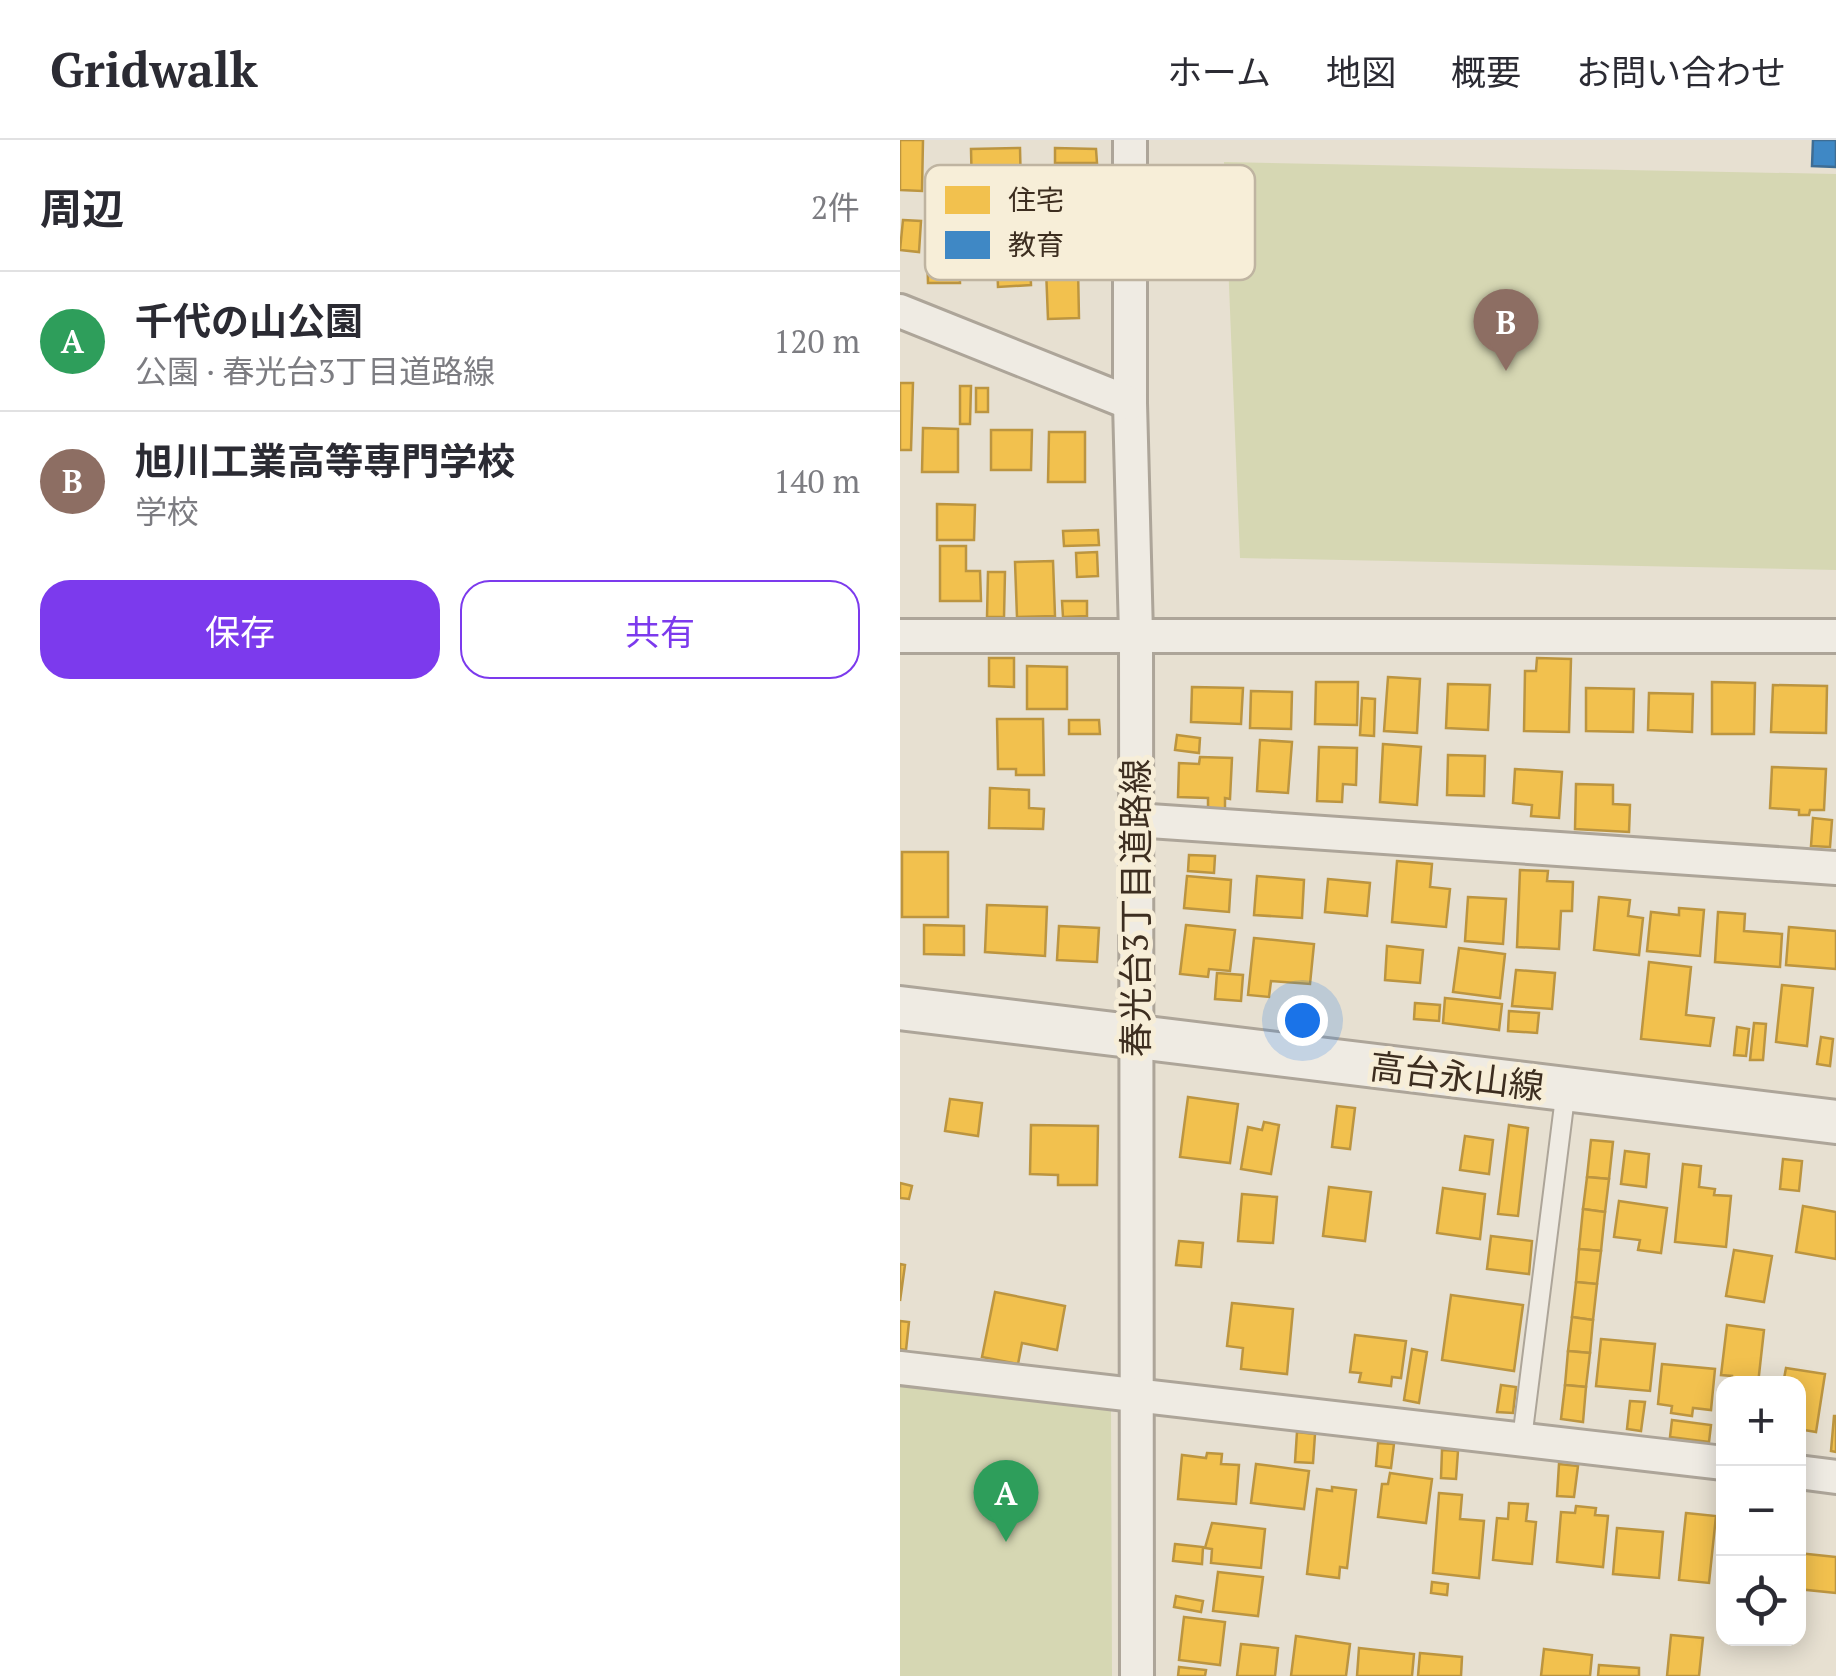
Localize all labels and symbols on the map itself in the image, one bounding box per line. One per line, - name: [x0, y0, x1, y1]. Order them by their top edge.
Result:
- legend: [925, 165, 1255, 280]
- text: 住宅: [1008, 181, 1064, 218]
- text: 教育: [1008, 226, 1064, 263]
- pin: B: [1474, 288, 1538, 371]
- street label: 春光台3丁目道路線: [1112, 759, 1158, 1057]
- your location: [1277, 995, 1328, 1046]
- street label: 高台永山線: [1367, 1043, 1547, 1109]
- pin: A: [974, 1460, 1038, 1542]

